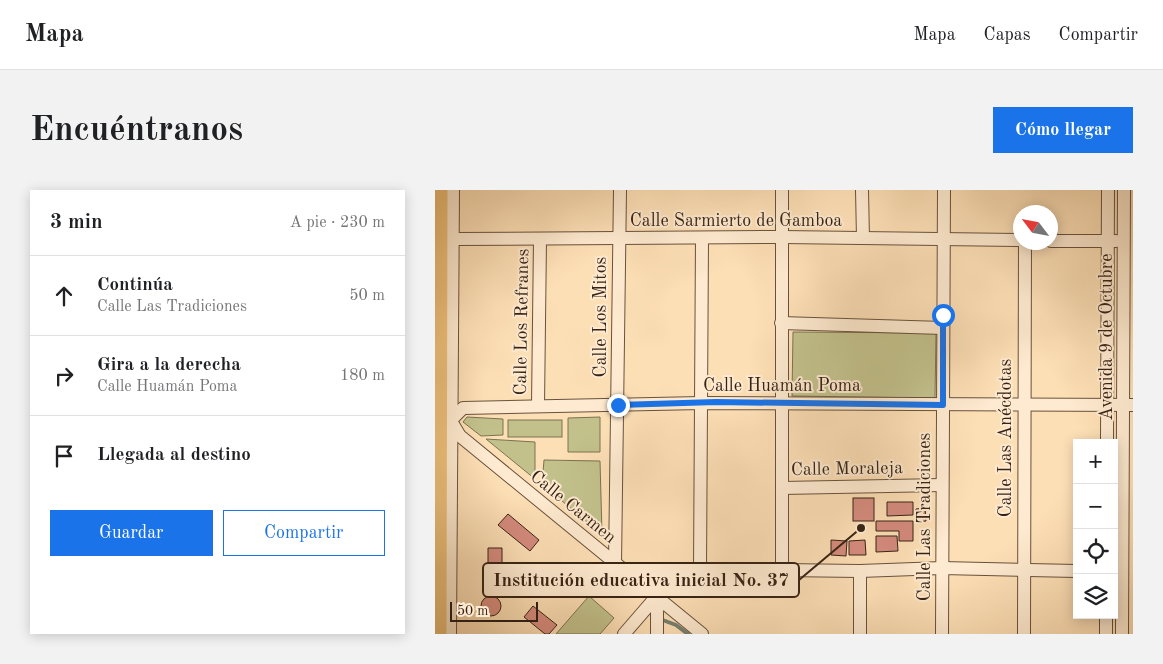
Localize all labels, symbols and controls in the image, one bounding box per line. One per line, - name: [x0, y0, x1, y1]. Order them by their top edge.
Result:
- text: Mapa: [25, 23, 84, 47]
- text: Mapa: [913, 26, 956, 44]
- text: Capas: [984, 26, 1031, 44]
- text: Compartir: [1059, 26, 1138, 44]
- button: Cómo llegar: [993, 107, 1133, 153]
- text: Encuéntranos: [30, 113, 243, 148]
- north arrow: [1013, 205, 1058, 250]
- text: 3 min: [50, 212, 103, 233]
- street label: Calle Sarmierto de Gamboa: [630, 212, 842, 230]
- text: A pie · 230 m: [290, 215, 385, 231]
- street label: Calle Los Refranes: [512, 248, 532, 396]
- street label: Avenida 9 de Octubre: [1098, 254, 1116, 420]
- street label: Calle Los Mitos: [592, 256, 610, 377]
- text: Continúa: [97, 276, 173, 295]
- icon: ahead: [50, 282, 78, 310]
- text: 50 m: [349, 288, 385, 304]
- text: Calle Las Tradiciones: [97, 299, 247, 315]
- route start: [932, 304, 955, 327]
- text: Gira a la derecha: [97, 356, 241, 375]
- street label: Calle Las Anécdotas: [997, 358, 1015, 517]
- icon: right: [50, 362, 78, 390]
- text: 180 m: [340, 368, 385, 384]
- street label: Calle Huamán Poma: [703, 377, 861, 395]
- text: Calle Huamán Poma: [97, 379, 237, 395]
- route end: [607, 394, 630, 417]
- street label: Calle Las Tradiciones: [916, 433, 934, 601]
- map controls: [1073, 439, 1118, 619]
- button: +: [1073, 439, 1118, 484]
- icon: arrive: [50, 442, 78, 470]
- text: Llegada al destino: [97, 446, 251, 465]
- street label: Calle Moraleja: [791, 459, 903, 479]
- street label: Calle Carmen: [527, 467, 620, 547]
- button: −: [1073, 484, 1118, 529]
- button: Guardar: [50, 510, 213, 556]
- button: Compartir: [223, 510, 385, 556]
- button: locate: [1073, 529, 1118, 574]
- callout: Institución educativa inicial No. 37: [483, 563, 799, 597]
- text: Institución educativa inicial No. 37: [493, 572, 789, 591]
- button: layers: [1073, 574, 1118, 619]
- scale bar: [450, 599, 537, 622]
- text: 50 m: [457, 604, 488, 618]

